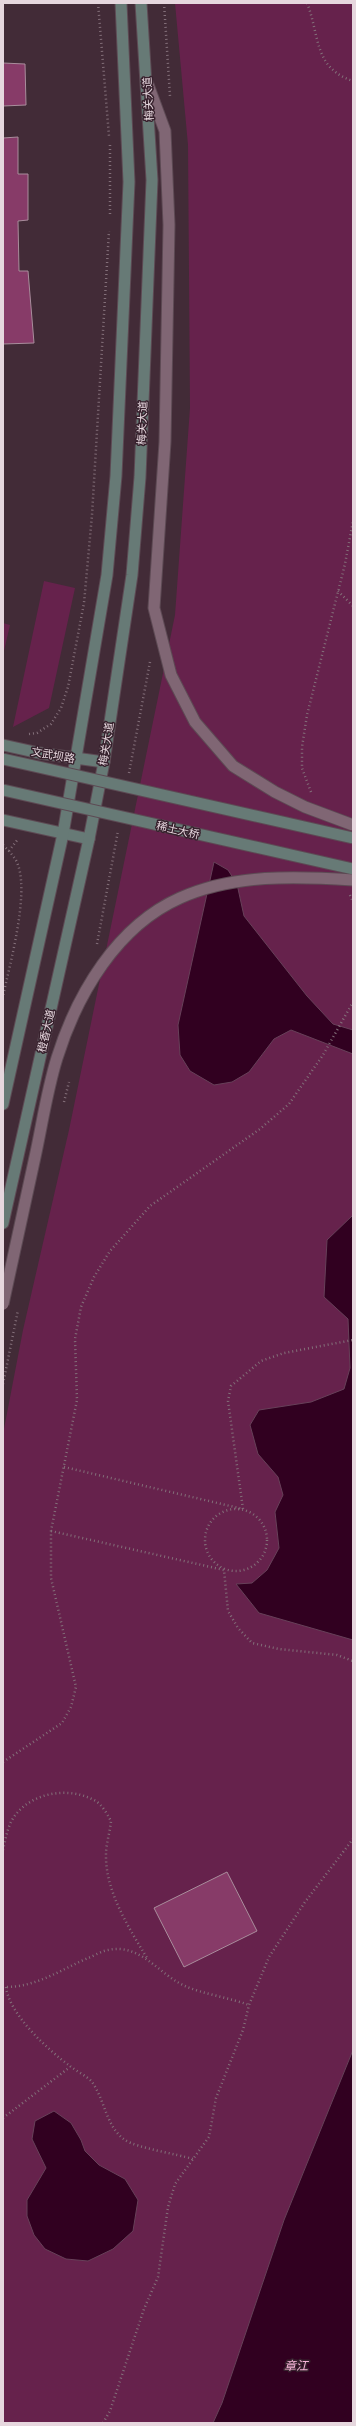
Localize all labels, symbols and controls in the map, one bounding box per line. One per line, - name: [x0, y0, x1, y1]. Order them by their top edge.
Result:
- street label: 梅关大道: [141, 77, 155, 121]
- street label: 梅关大道: [135, 401, 149, 445]
- street label: 梅关大道: [97, 721, 115, 767]
- street label: 文武坝路: [30, 745, 76, 765]
- street label: 稀土大桥: [155, 819, 201, 841]
- street label: 橙香大道: [35, 1008, 57, 1054]
- water label: 章江: [284, 2359, 310, 2373]

